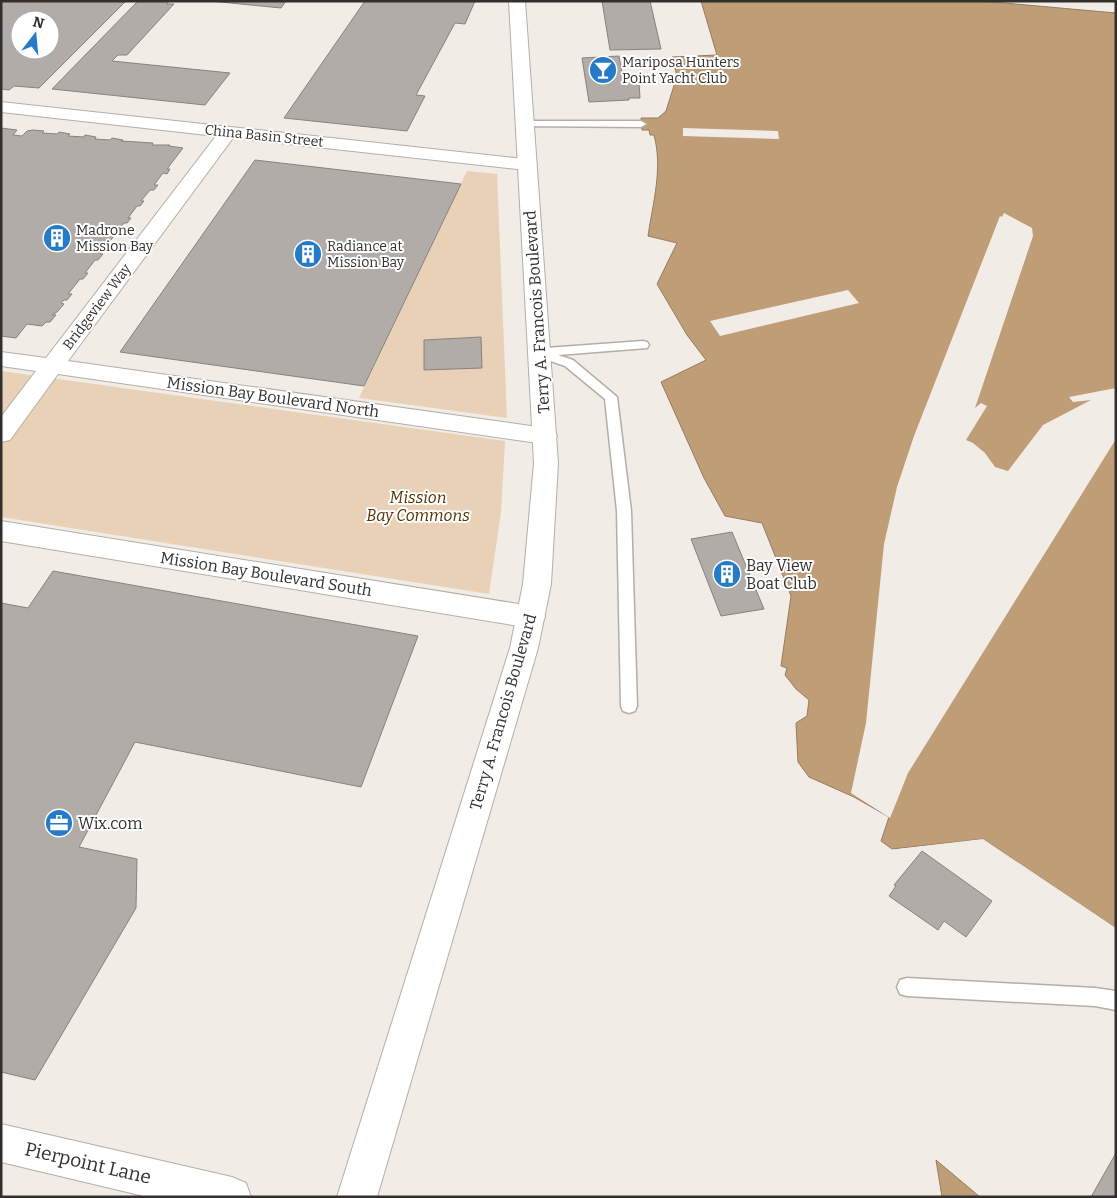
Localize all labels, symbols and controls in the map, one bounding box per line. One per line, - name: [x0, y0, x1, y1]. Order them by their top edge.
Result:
- north arrow: [10, 10, 60, 60]
- text: N: [31, 13, 46, 33]
- place label: Mariposa Hunters Point Yacht Club: [622, 54, 740, 87]
- bar icon: Mariposa Hunters Point Yacht Club: [588, 55, 618, 85]
- street label: China Basin Street: [204, 121, 324, 151]
- street label: Terry A. Francois Boulevard: [520, 209, 554, 414]
- place label: Madrone Mission Bay: [76, 222, 154, 255]
- building icon: Madrone Mission Bay: [42, 223, 72, 253]
- place label: Radiance at Mission Bay: [327, 238, 405, 271]
- building icon: Radiance at Mission Bay: [293, 239, 323, 269]
- street label: Bridgeview Way: [59, 260, 135, 353]
- street label: Mission Bay Boulevard North: [166, 373, 380, 421]
- park label: Mission Bay Commons: [366, 488, 470, 525]
- street label: Mission Bay Boulevard South: [159, 548, 373, 600]
- place label: Bay View Boat Club: [746, 556, 817, 593]
- building icon: Bay View Boat Club: [712, 559, 742, 589]
- street label: Terry A. Francois Boulevard: [466, 611, 540, 812]
- office icon: Wix.com: [44, 808, 74, 838]
- place label: Wix.com: [78, 814, 143, 833]
- street label: Pierpoint Lane: [23, 1137, 153, 1189]

